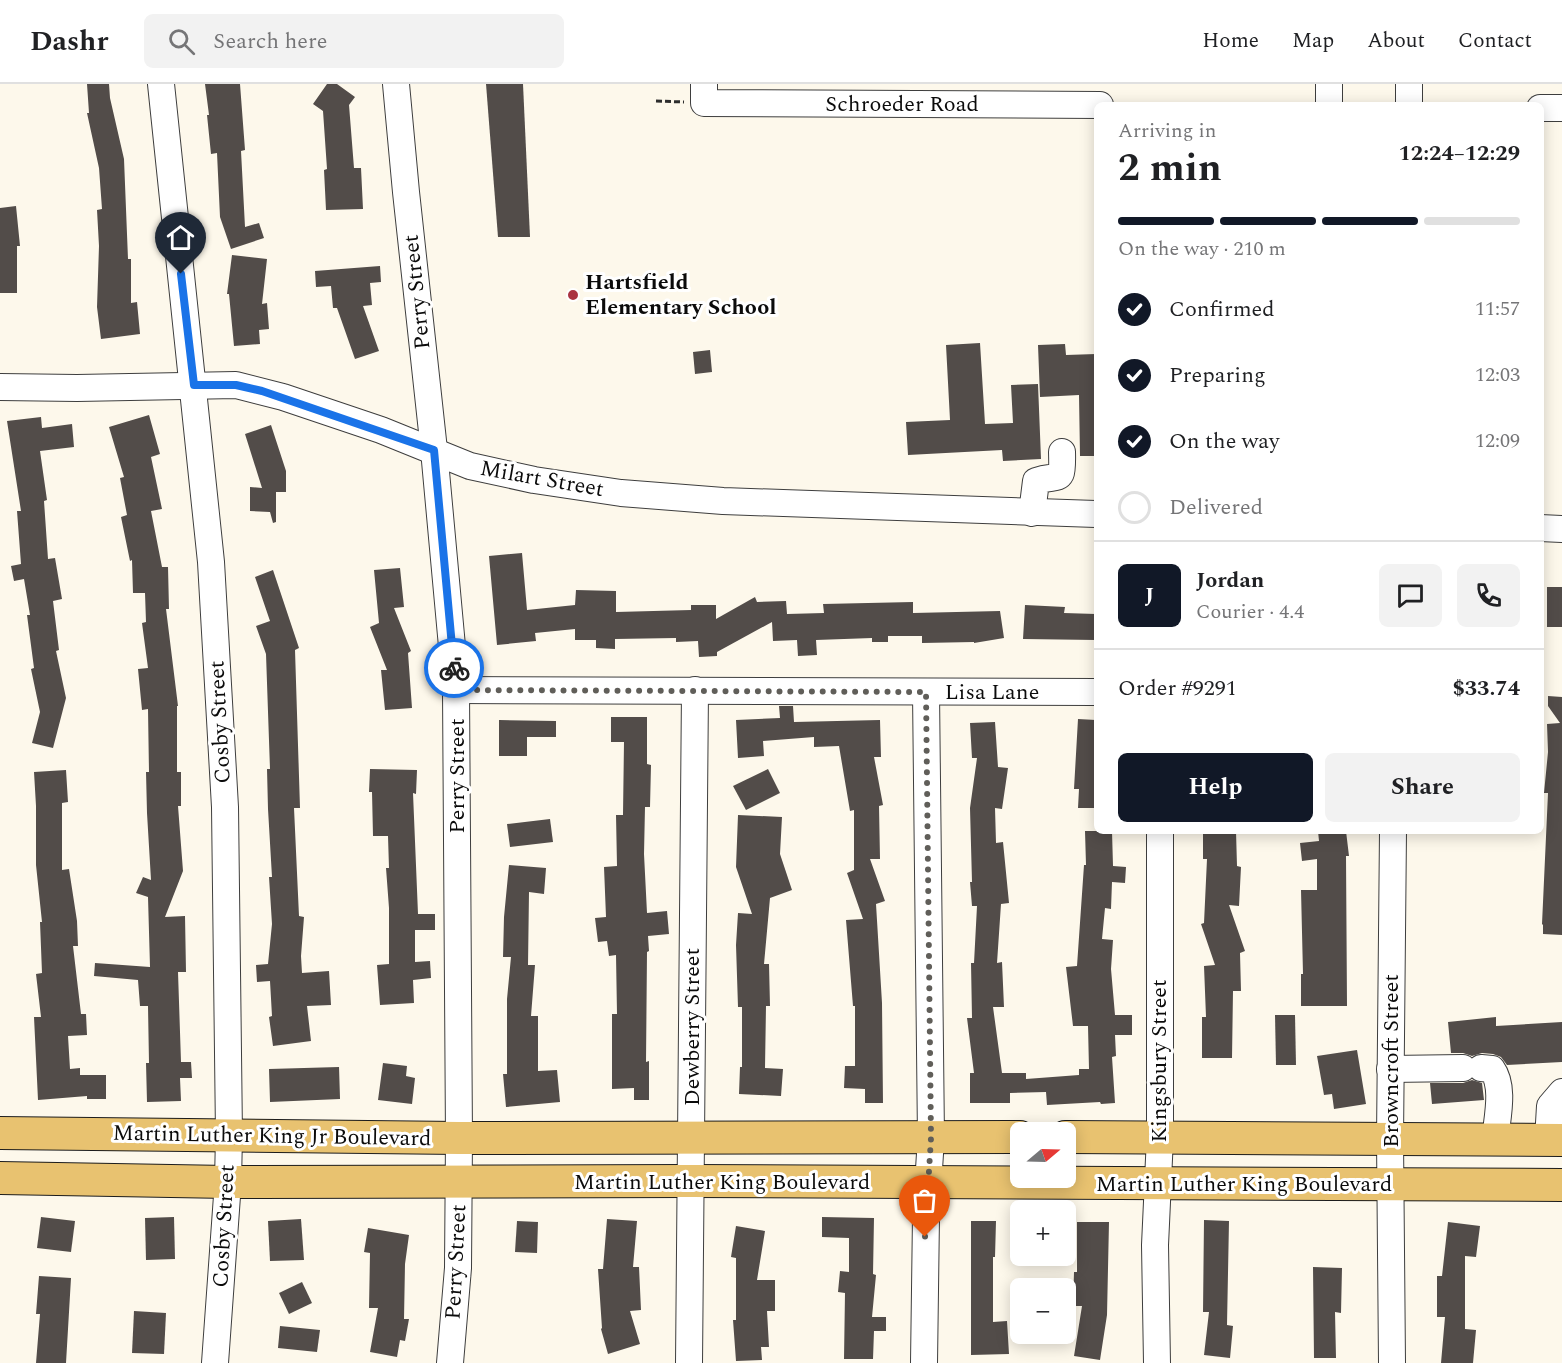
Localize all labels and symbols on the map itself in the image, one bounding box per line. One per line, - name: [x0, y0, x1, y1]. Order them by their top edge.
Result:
- street label: Schroeder Road: [825, 88, 979, 121]
- pin: [155, 212, 206, 274]
- street label: Perry Street: [395, 233, 439, 351]
- place label: Hartsfield Elementary School: [585, 266, 776, 324]
- marker: Hartsfield Elementary School: [566, 288, 580, 302]
- street label: Milart Street: [478, 452, 607, 506]
- courier: [424, 638, 484, 698]
- street label: Cosby Street: [200, 659, 240, 784]
- street label: Lisa Lane: [945, 676, 1039, 709]
- street label: Perry Street: [441, 718, 474, 834]
- street label: Dewberry Street: [676, 947, 709, 1106]
- street label: Browncroft Street: [1375, 974, 1408, 1148]
- street label: Kingsbury Street: [1143, 979, 1176, 1143]
- street label: Martin Luther King Jr Boulevard: [112, 1117, 432, 1155]
- north arrow: [1010, 1122, 1076, 1188]
- street label: Cosby Street: [204, 1163, 244, 1288]
- street label: Martin Luther King Boulevard: [574, 1166, 870, 1199]
- street label: Martin Luther King Boulevard: [1096, 1168, 1392, 1201]
- pin: [899, 1175, 950, 1237]
- street label: Perry Street: [436, 1203, 476, 1321]

